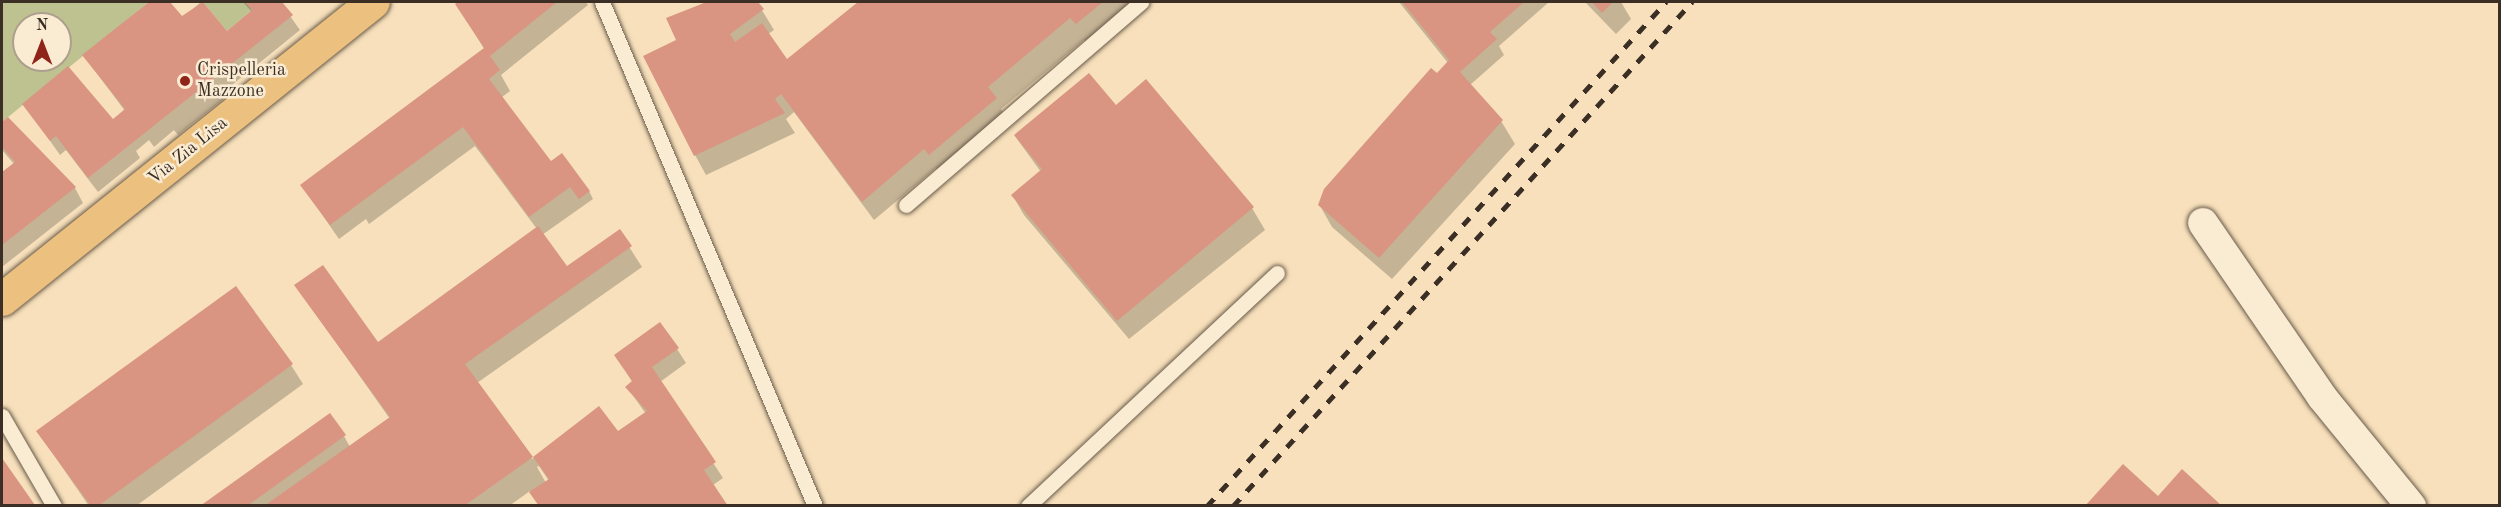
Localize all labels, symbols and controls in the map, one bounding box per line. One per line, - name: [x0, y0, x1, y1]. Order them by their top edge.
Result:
- north arrow: [12, 12, 72, 72]
- text: N: [36, 18, 48, 34]
- place label: Crispelleria Mazzone: [197, 60, 286, 103]
- marker: Crispelleria Mazzone: [178, 74, 192, 88]
- street label: Via Zia Lisa: [144, 112, 232, 190]

